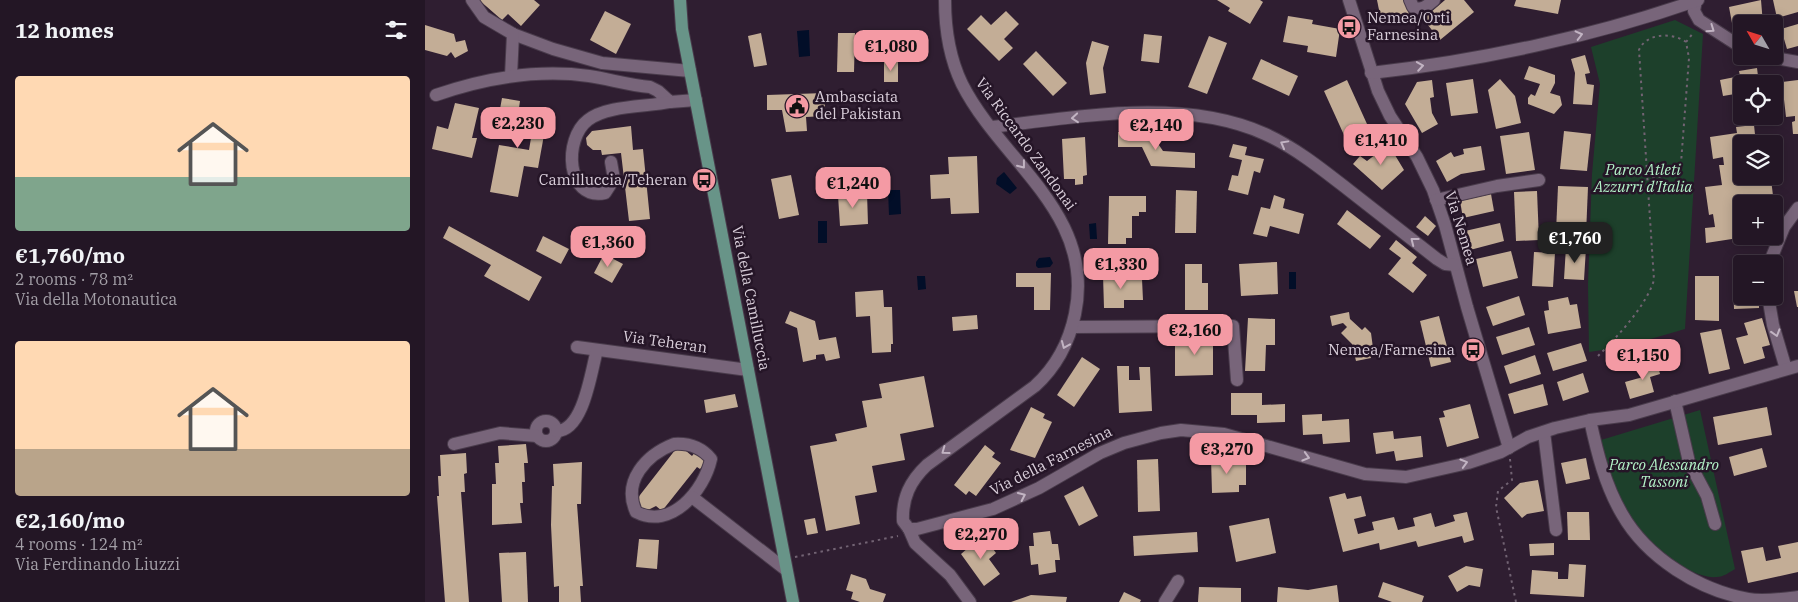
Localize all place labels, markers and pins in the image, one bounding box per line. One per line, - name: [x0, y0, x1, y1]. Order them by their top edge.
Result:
- place label: Nemea/Orti Farnesina: [1367, 8, 1451, 44]
- bus stop icon: Nemea/Orti Farnesina: [1336, 14, 1362, 40]
- pin: €1,080: [850, 30, 932, 72]
- place label: Ambasciata del Pakistan: [815, 87, 902, 123]
- public building icon: Ambasciata del Pakistan: [784, 93, 810, 119]
- pin: €2,230: [477, 106, 559, 149]
- pin: €2,140: [1115, 108, 1197, 151]
- pin: €1,410: [1340, 124, 1422, 166]
- pin: €1,240: [812, 166, 894, 209]
- bus stop icon: Camilluccia/Teheran: [691, 167, 717, 193]
- place label: Camilluccia/Teheran: [539, 170, 687, 189]
- pin: €1,760: [1534, 222, 1616, 264]
- pin: €1,360: [567, 226, 649, 268]
- pin: €1,330: [1080, 248, 1162, 290]
- pin: €2,160: [1154, 314, 1236, 356]
- bus stop icon: Nemea/Farnesina: [1460, 337, 1486, 363]
- pin: €1,150: [1602, 338, 1684, 381]
- place label: Nemea/Farnesina: [1328, 340, 1455, 359]
- pin: €3,270: [1186, 432, 1268, 475]
- pin: €2,270: [940, 518, 1022, 560]

